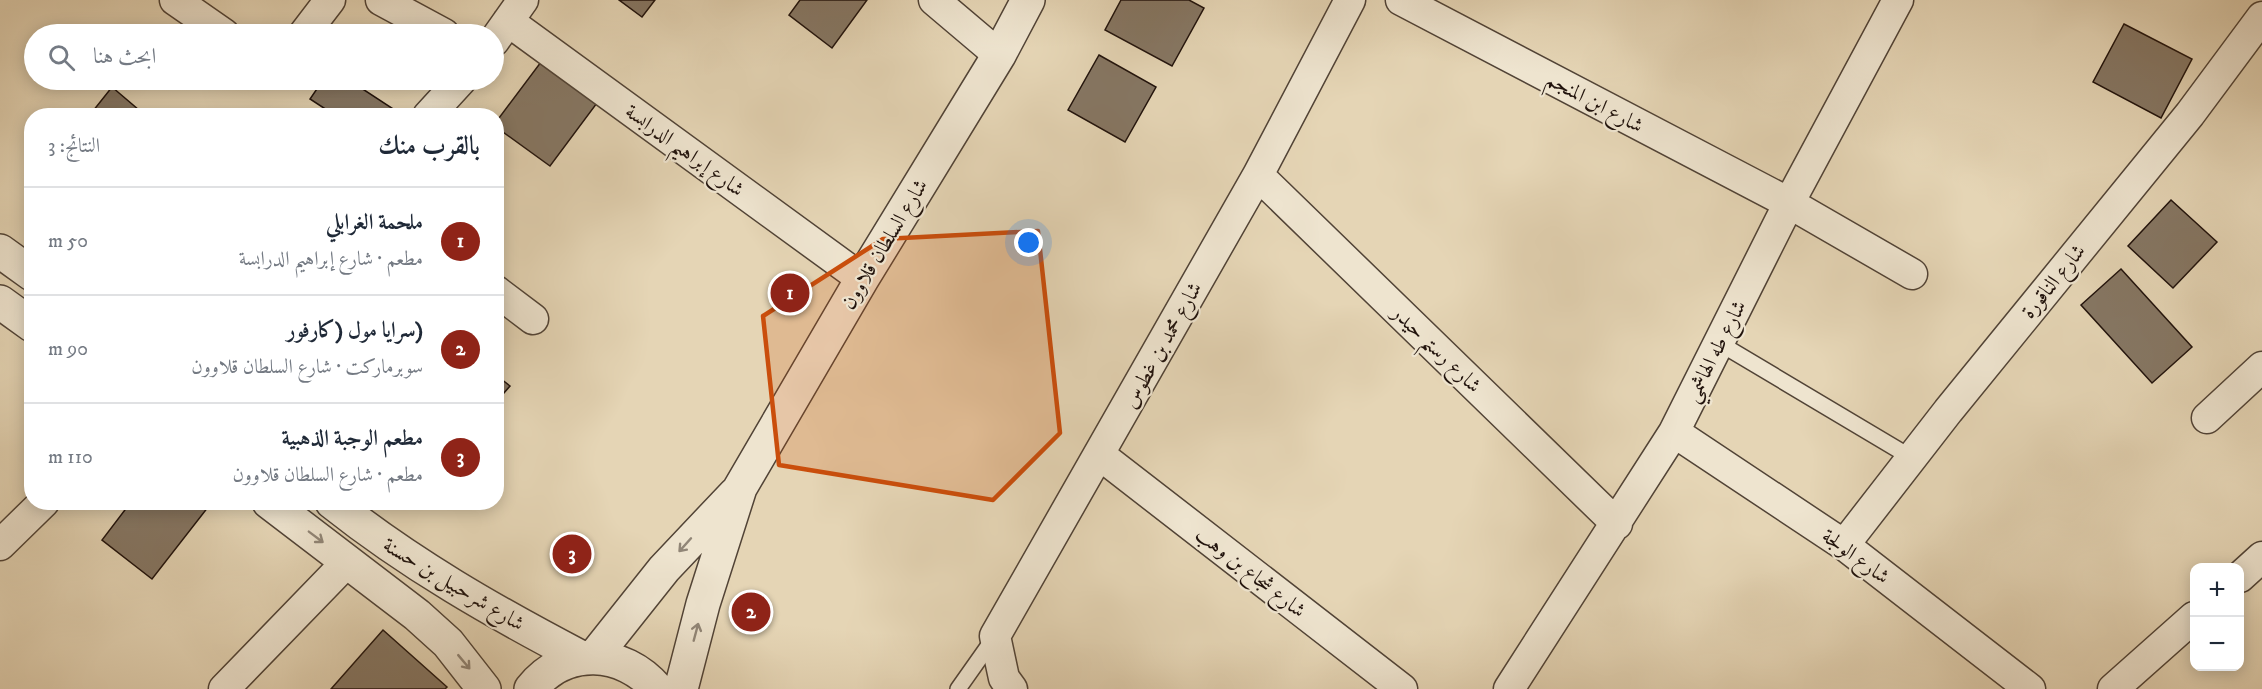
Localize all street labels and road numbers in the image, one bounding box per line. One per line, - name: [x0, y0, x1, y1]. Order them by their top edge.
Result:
- street label: شارع ابن المنجم: [1539, 66, 1648, 145]
- street label: شارع إبراهيم الدرابسة: [616, 99, 749, 208]
- street label: شارع السلطان قلاوون: [836, 175, 937, 317]
- street label: شارع الناقورة: [2016, 239, 2095, 327]
- street label: شارع محمد بن غطوس: [1117, 278, 1212, 415]
- street label: شارع طه الهاشمي: [1679, 296, 1758, 410]
- street label: شارع رستم حيدر: [1380, 299, 1487, 404]
- street label: شارع شجاع بن وهب: [1188, 522, 1311, 627]
- street label: شارع الولجة: [1814, 523, 1894, 593]
- street label: شارع شرحبيل بن حسنة: [376, 532, 529, 641]

